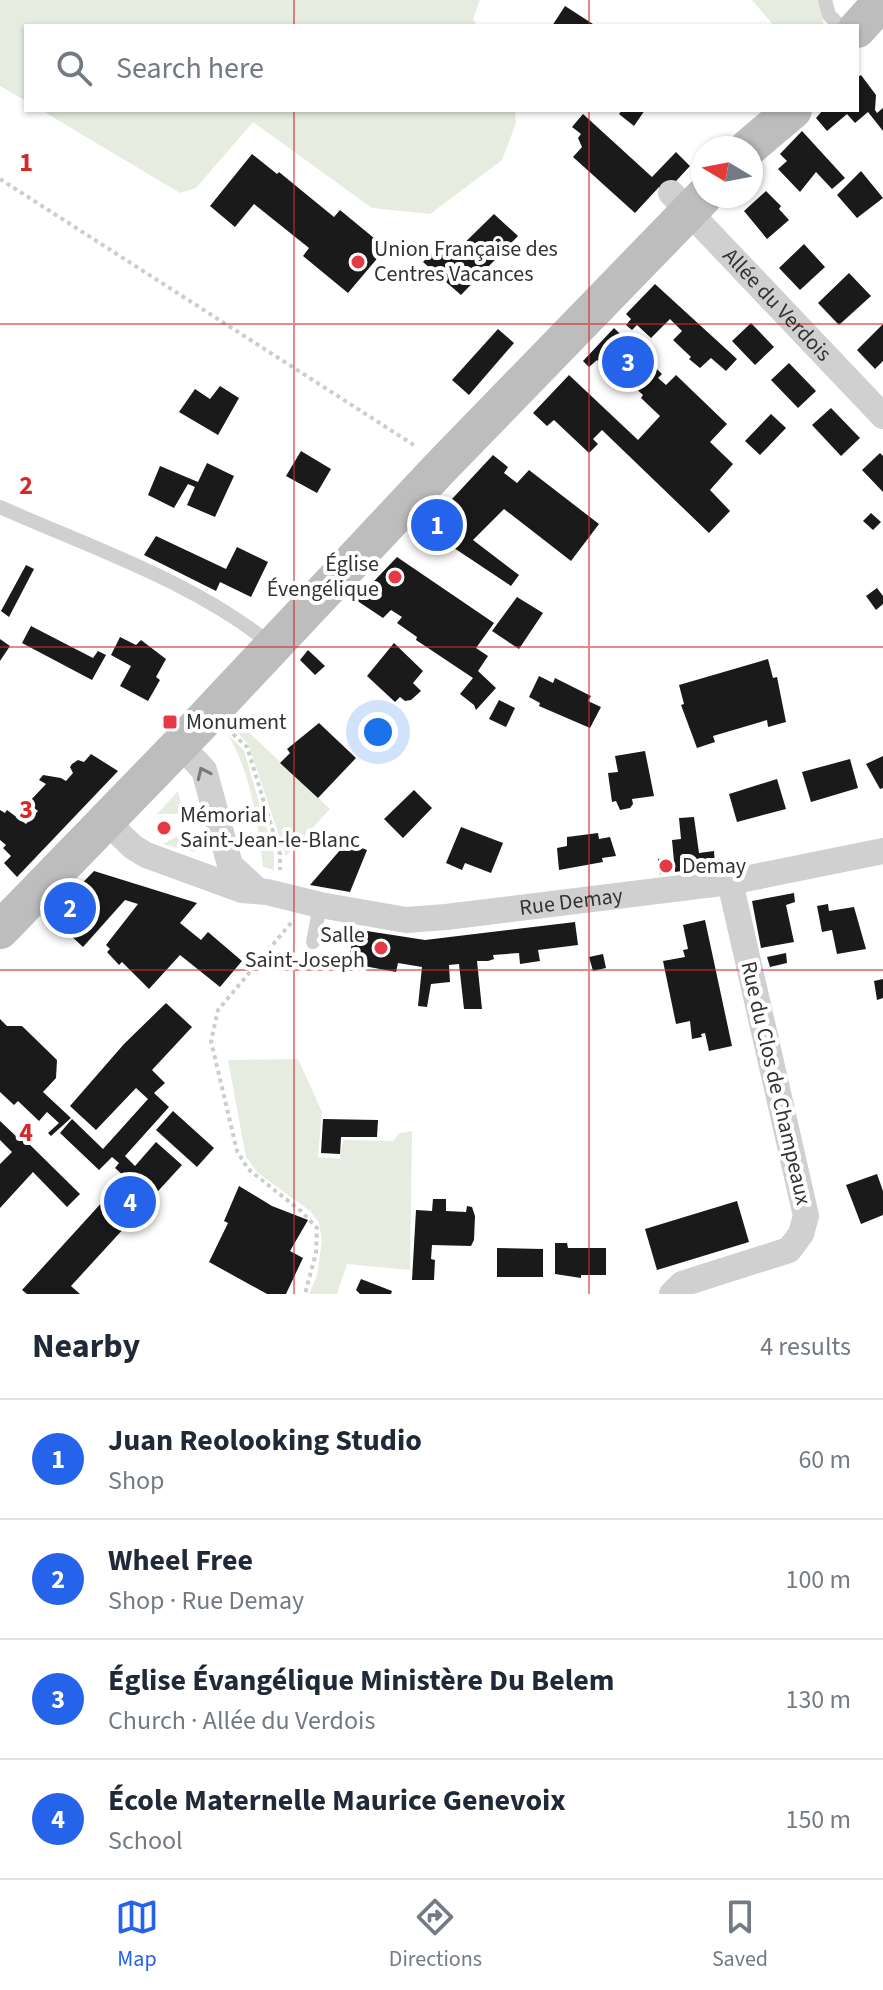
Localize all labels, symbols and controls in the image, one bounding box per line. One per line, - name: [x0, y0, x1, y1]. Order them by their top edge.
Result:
- search box: [24, 24, 859, 112]
- icon: search: [52, 46, 96, 90]
- text: Search here: [116, 47, 264, 90]
- north arrow: [691, 136, 763, 208]
- text: 1: [19, 144, 33, 181]
- place label: Union Française des Centres Vacances: [374, 233, 558, 290]
- street label: Allée du Verdois: [715, 241, 839, 369]
- marker: Union Française des Centres Vacances: [349, 253, 367, 271]
- pin: 3: [602, 332, 654, 392]
- text: 2: [19, 467, 33, 504]
- pin: 1: [411, 495, 463, 555]
- place label: Église Évengélique: [267, 548, 379, 605]
- marker: Église Évengélique: [386, 568, 404, 586]
- place label: Monument: [186, 706, 287, 738]
- your location: [358, 712, 398, 752]
- marker: Monument: [161, 713, 179, 731]
- one-way arrow: [196, 766, 212, 781]
- text: 3: [19, 791, 33, 828]
- place label: Mémorial Saint-Jean-le-Blanc: [180, 799, 360, 856]
- marker: Mémorial Saint-Jean-le-Blanc: [155, 819, 173, 837]
- place label: Demay: [682, 850, 747, 882]
- marker: Demay: [657, 857, 675, 875]
- pin: 2: [44, 878, 96, 938]
- street label: Rue Demay: [518, 879, 625, 924]
- place label: Salle Saint-Joseph: [245, 919, 365, 976]
- marker: Salle Saint-Joseph: [372, 939, 390, 957]
- street label: Rue du Clos de Champeaux: [732, 958, 820, 1208]
- text: 4: [19, 1114, 33, 1151]
- pin: 4: [104, 1172, 156, 1232]
- text: Nearby: [32, 1322, 140, 1371]
- text: 4 results: [760, 1328, 851, 1365]
- text: Juan Reolooking Studio: [108, 1419, 422, 1462]
- text: 1: [51, 1441, 65, 1478]
- text: 60 m: [798, 1441, 851, 1478]
- text: Shop: [108, 1462, 165, 1499]
- text: Wheel Free: [108, 1539, 253, 1582]
- text: 2: [51, 1561, 65, 1598]
- text: 100 m: [785, 1561, 851, 1598]
- text: Shop · Rue Demay: [108, 1582, 304, 1619]
- text: Église Évangélique Ministère Du Belem: [108, 1659, 615, 1702]
- text: 3: [51, 1681, 65, 1718]
- text: 130 m: [785, 1681, 851, 1718]
- text: Church · Allée du Verdois: [108, 1702, 375, 1739]
- text: École Maternelle Maurice Genevoix: [108, 1779, 566, 1822]
- text: 4: [51, 1801, 65, 1838]
- text: 150 m: [785, 1801, 851, 1838]
- text: School: [108, 1822, 183, 1859]
- tab: Map: [115, 1895, 159, 1975]
- tab: Directions: [389, 1895, 482, 1975]
- tab: Saved: [712, 1895, 768, 1975]

